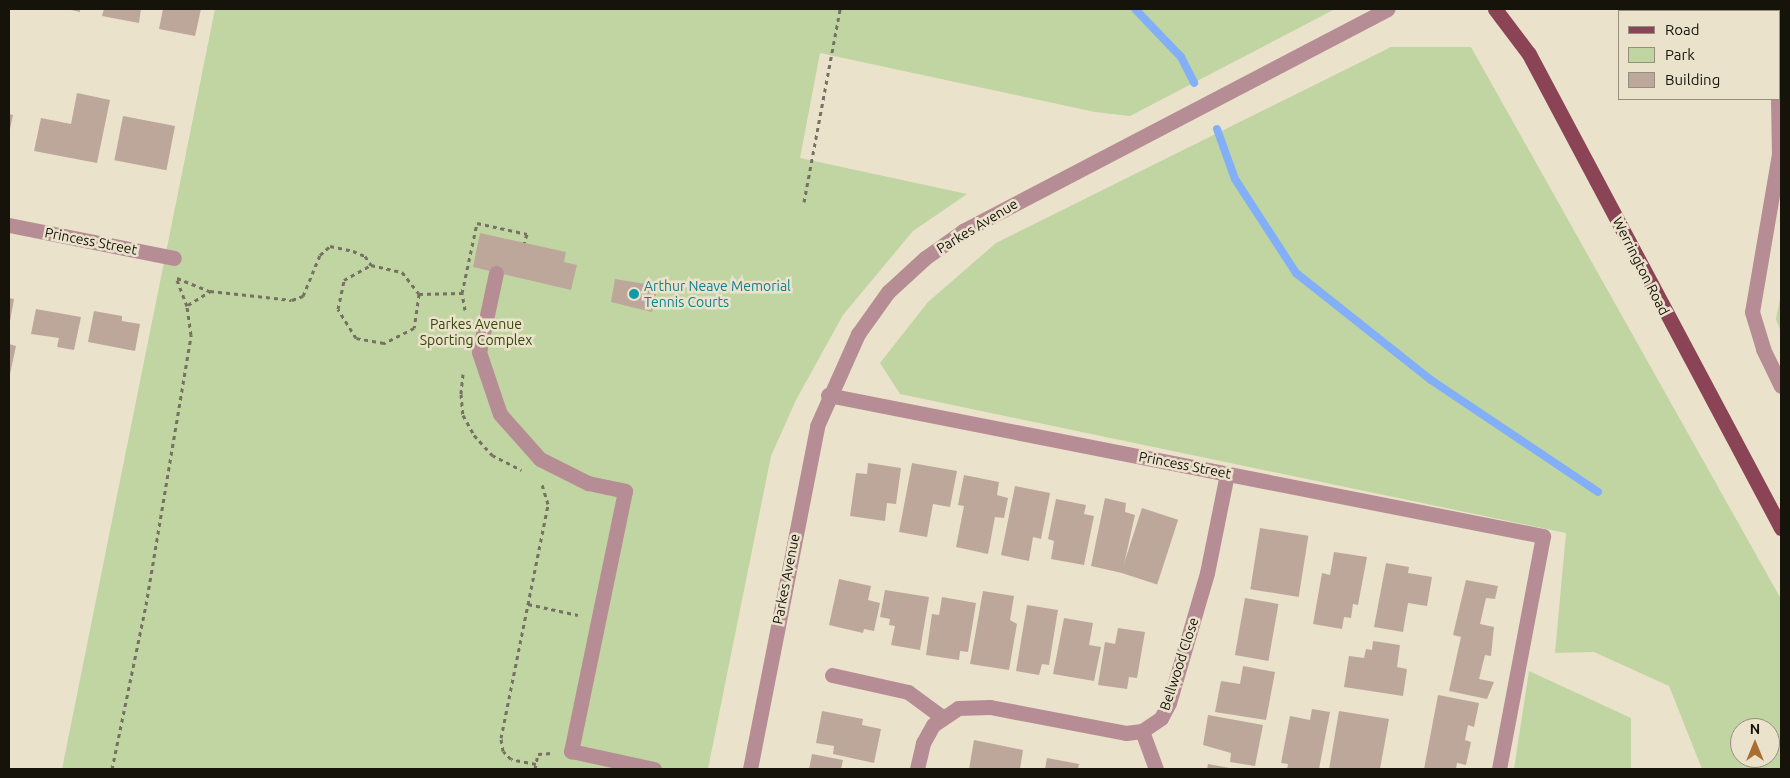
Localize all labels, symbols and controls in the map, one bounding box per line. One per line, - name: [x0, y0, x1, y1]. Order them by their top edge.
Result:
- legend: [1618, 10, 1780, 100]
- text: Road: [1665, 21, 1700, 38]
- text: Park: [1665, 46, 1695, 63]
- text: Building: [1665, 71, 1720, 88]
- street label: Parkes Avenue: [933, 195, 1021, 257]
- street label: Werrington Road: [1609, 214, 1673, 318]
- street label: Princess Street: [43, 224, 139, 258]
- place label: Arthur Neave Memorial Tennis Courts: [644, 278, 791, 310]
- marker: Arthur Neave Memorial Tennis Courts: [628, 288, 640, 300]
- park label: Parkes Avenue Sporting Complex: [420, 316, 532, 348]
- street label: Princess Street: [1137, 448, 1233, 482]
- street label: Parkes Avenue: [769, 532, 803, 626]
- street label: Bellwood Close: [1156, 615, 1202, 713]
- north arrow: [1730, 718, 1780, 768]
- text: N: [1750, 721, 1760, 737]

